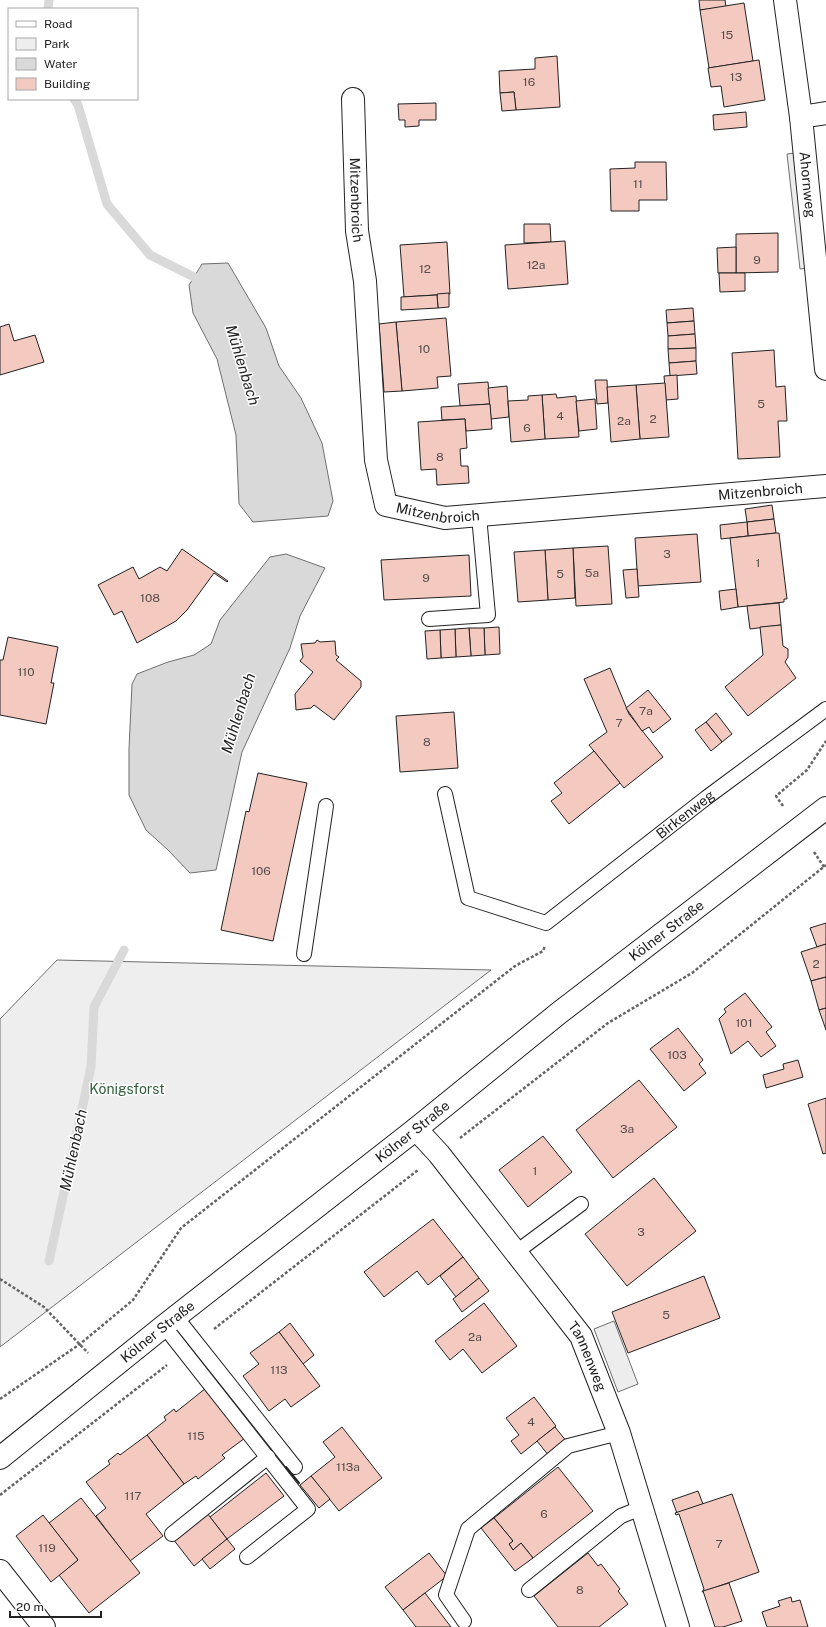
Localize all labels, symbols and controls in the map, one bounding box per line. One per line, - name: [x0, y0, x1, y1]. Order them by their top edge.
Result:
- legend: [8, 8, 138, 100]
- text: Road: [44, 17, 72, 31]
- house number: 15: [721, 28, 734, 42]
- text: Park: [44, 37, 70, 51]
- text: Water: [44, 57, 78, 71]
- house number: 13: [730, 70, 742, 84]
- house number: 16: [523, 75, 535, 89]
- text: Building: [44, 77, 90, 91]
- street label: Ahornweg: [796, 151, 819, 219]
- street label: Mitzenbroich: [347, 157, 367, 243]
- house number: 11: [633, 177, 643, 191]
- house number: 9: [753, 253, 761, 267]
- house number: 12a: [527, 258, 545, 272]
- house number: 12: [419, 262, 431, 276]
- water label: Mühlenbach: [223, 323, 263, 407]
- house number: 10: [418, 342, 430, 356]
- house number: 5: [757, 397, 765, 411]
- house number: 4: [556, 409, 564, 423]
- house number: 2: [649, 412, 657, 426]
- house number: 2a: [617, 414, 631, 428]
- house number: 6: [523, 421, 531, 435]
- house number: 8: [436, 450, 444, 464]
- street label: Mitzenbroich: [717, 480, 803, 503]
- street label: Mitzenbroich: [395, 499, 480, 526]
- house number: 3: [663, 547, 671, 561]
- house number: 1: [756, 556, 760, 570]
- house number: 5a: [585, 566, 599, 580]
- house number: 5: [556, 567, 564, 581]
- house number: 9: [422, 571, 430, 585]
- house number: 108: [140, 591, 160, 605]
- house number: 110: [17, 665, 35, 679]
- water label: Mühlenbach: [218, 671, 258, 755]
- house number: 7a: [639, 704, 653, 718]
- house number: 7: [615, 716, 623, 730]
- house number: 8: [423, 735, 431, 749]
- street label: Birkenweg: [653, 787, 718, 842]
- house number: 106: [251, 864, 271, 878]
- street label: Kölner Straße: [626, 897, 707, 964]
- house number: 2: [812, 957, 820, 971]
- house number: 101: [735, 1016, 753, 1030]
- house number: 103: [667, 1048, 687, 1062]
- park label: Königsforst: [89, 1081, 165, 1097]
- street label: Kölner Straße: [372, 1097, 453, 1166]
- water label: Mühlenbach: [56, 1108, 90, 1192]
- house number: 3a: [620, 1122, 634, 1136]
- house number: 1: [533, 1164, 537, 1178]
- house number: 3: [637, 1225, 645, 1239]
- street label: Kölner Straße: [117, 1297, 198, 1366]
- house number: 5: [662, 1308, 670, 1322]
- street label: Tannenweg: [565, 1318, 610, 1394]
- house number: 2a: [468, 1330, 482, 1344]
- house number: 113: [270, 1363, 288, 1377]
- house number: 4: [527, 1415, 535, 1429]
- house number: 115: [187, 1429, 205, 1443]
- house number: 113a: [336, 1460, 360, 1474]
- house number: 117: [125, 1489, 141, 1503]
- house number: 6: [540, 1507, 548, 1521]
- house number: 7: [715, 1537, 723, 1551]
- house number: 119: [38, 1541, 56, 1555]
- house number: 8: [576, 1583, 584, 1597]
- scale bar: [10, 1593, 101, 1619]
- text: 20 m: [16, 1600, 44, 1614]

